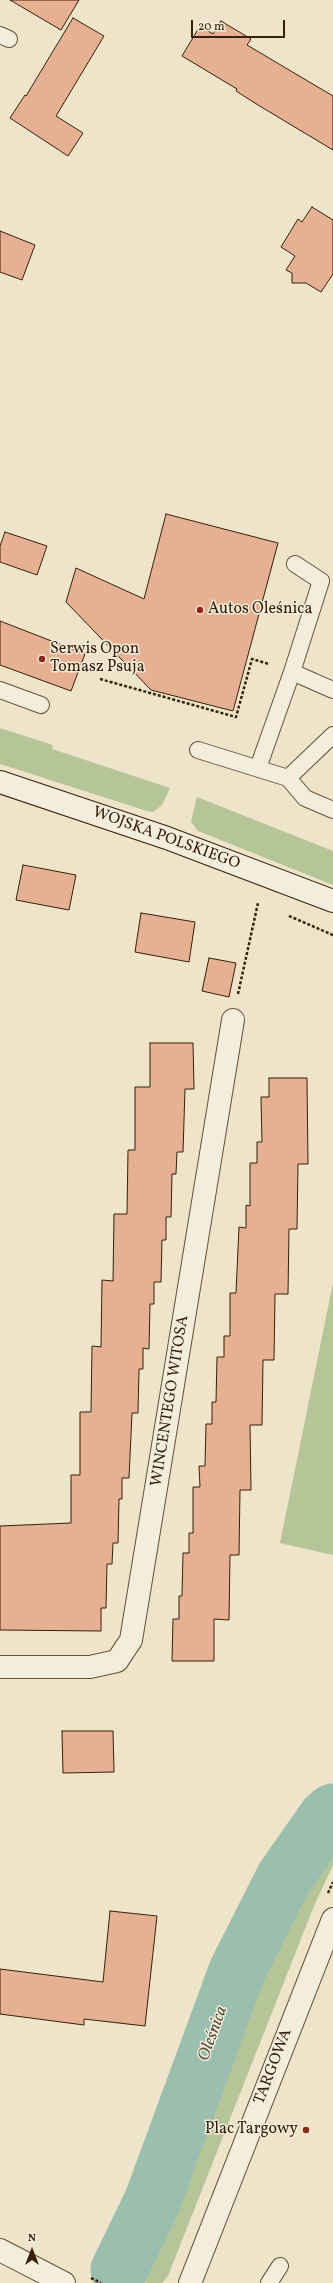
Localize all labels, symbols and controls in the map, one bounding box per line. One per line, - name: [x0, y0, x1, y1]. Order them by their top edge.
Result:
- scale bar: [193, 12, 287, 38]
- text: 20 m: [198, 19, 225, 35]
- place label: Autos Oleśnica: [208, 600, 312, 620]
- marker: Autos Oleśnica: [195, 605, 205, 615]
- place label: Serwis Opon Tomasz Psuja: [50, 640, 145, 678]
- marker: Serwis Opon Tomasz Psuja: [37, 654, 47, 664]
- street label: WOJSKA POLSKIEGO: [90, 803, 242, 875]
- street label: WINCENTEGO WITOSA: [148, 1314, 194, 1488]
- water label: Oleśnica: [195, 2004, 233, 2064]
- street label: TARGOWA: [251, 2027, 297, 2107]
- place label: Plac Targowy: [205, 2120, 298, 2140]
- marker: Plac Targowy: [301, 2125, 311, 2135]
- north arrow: [12, 2231, 52, 2271]
- text: N: [28, 2231, 36, 2246]

